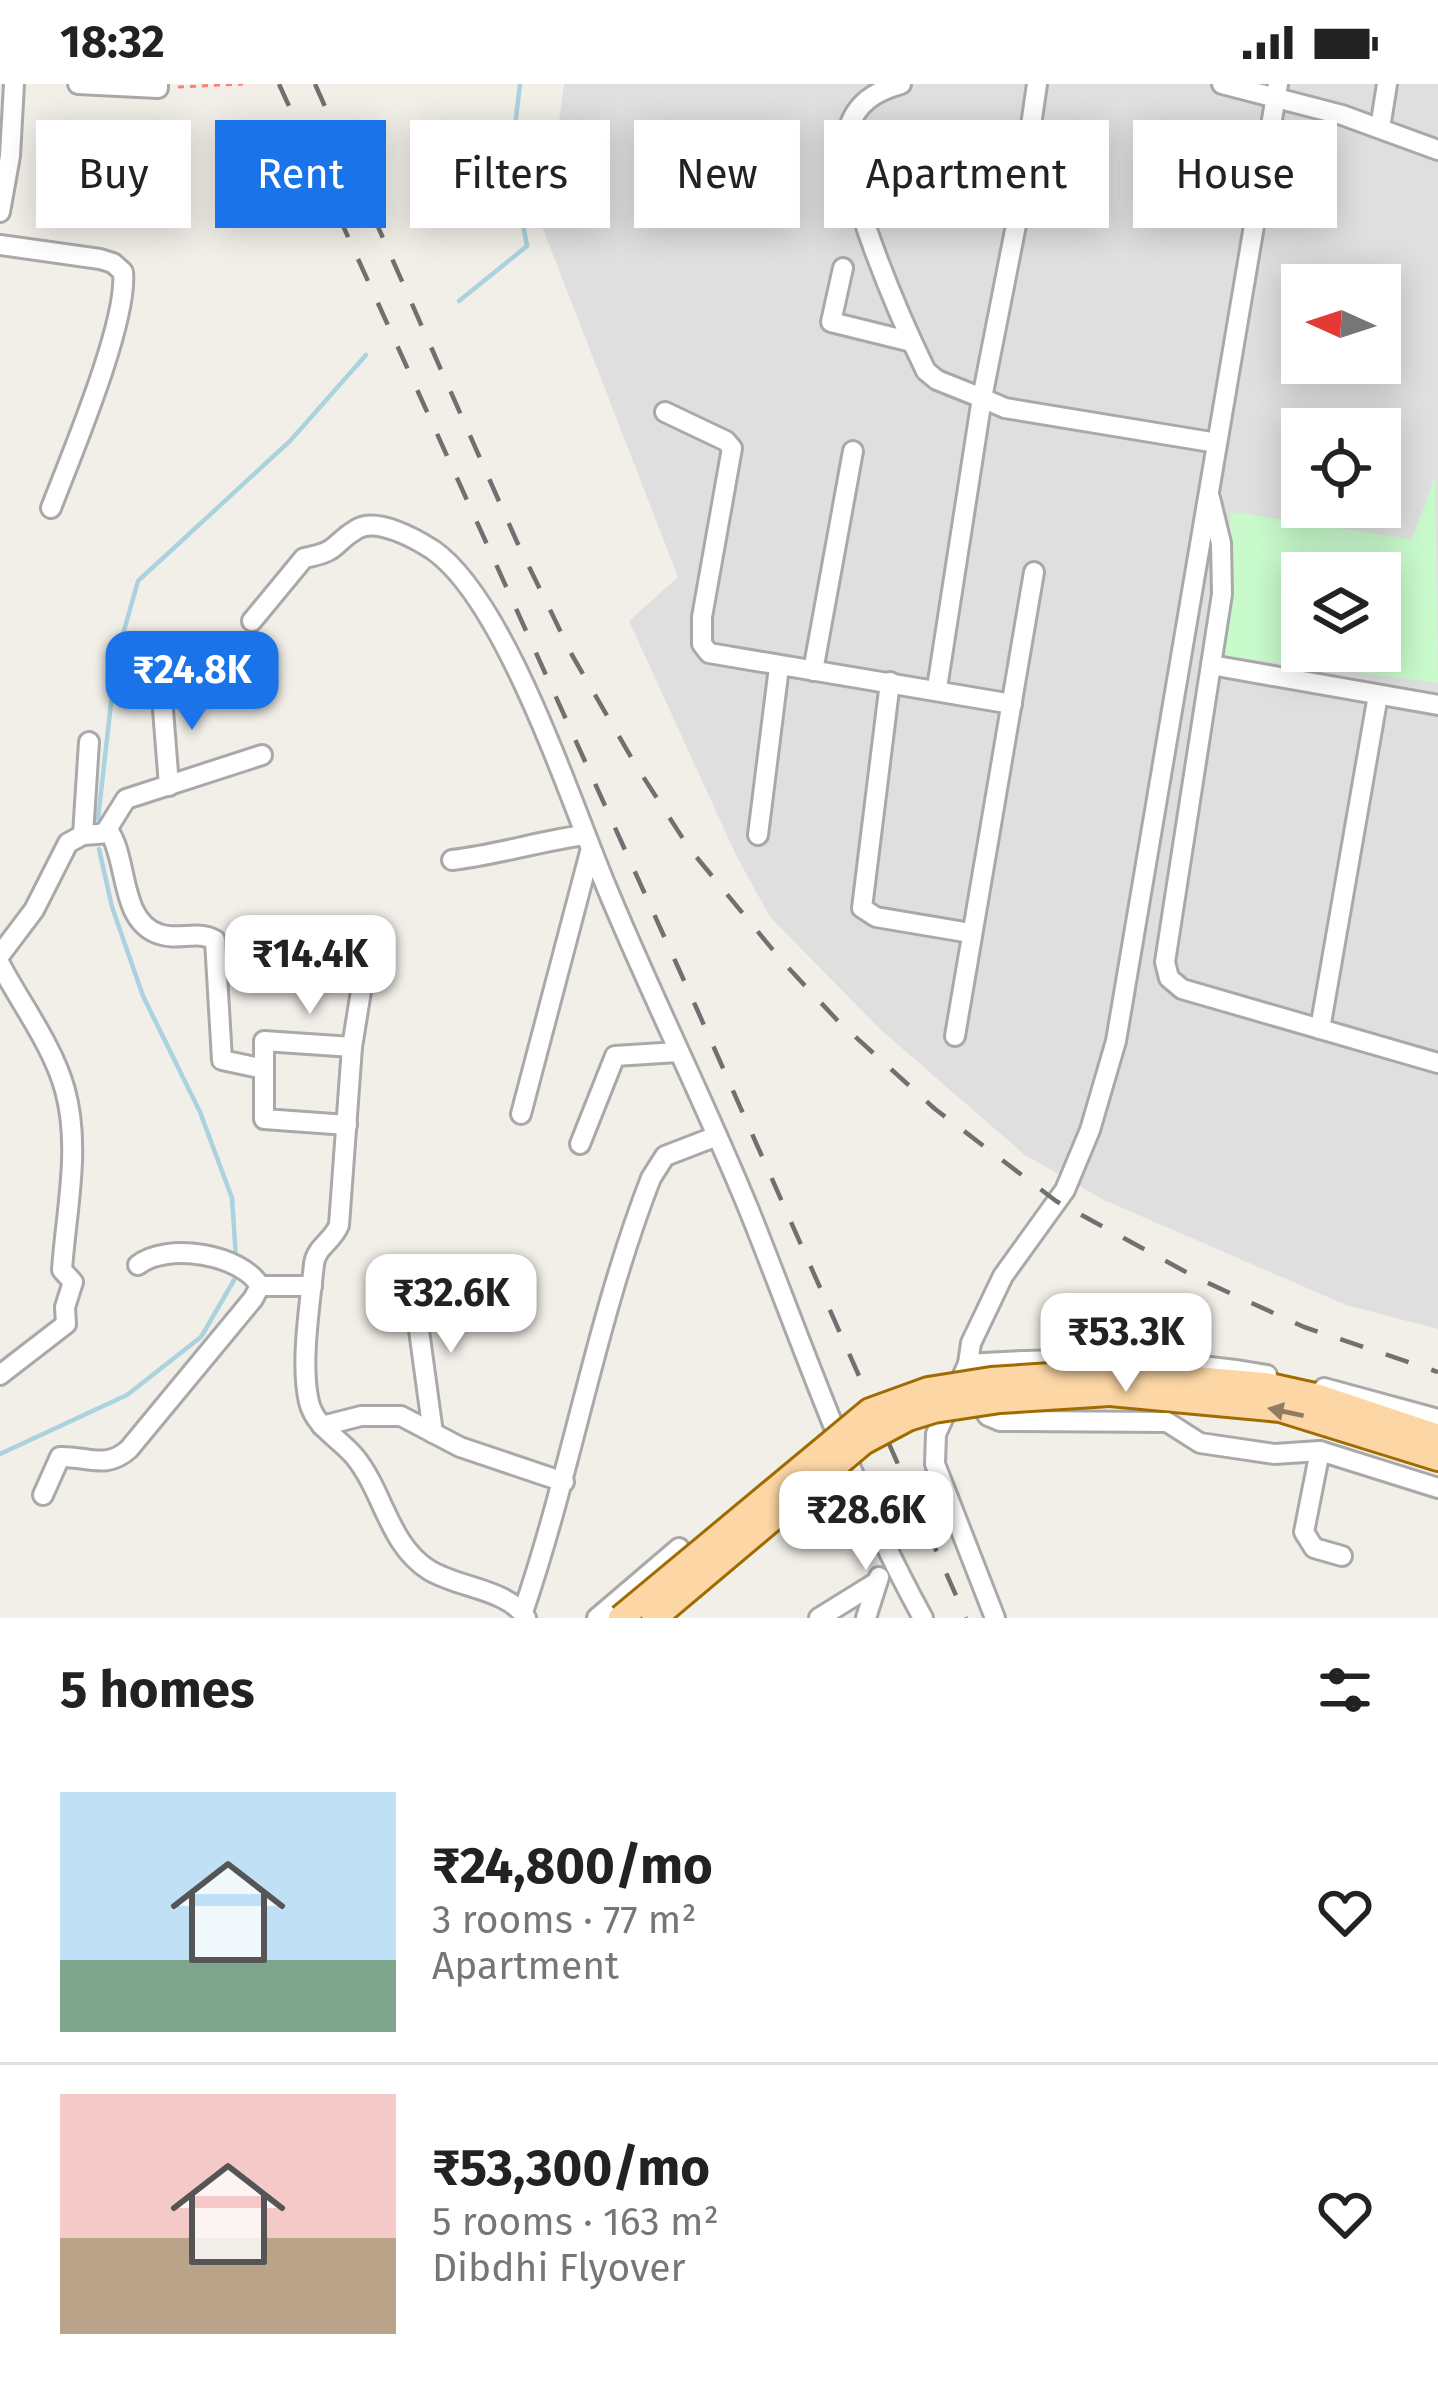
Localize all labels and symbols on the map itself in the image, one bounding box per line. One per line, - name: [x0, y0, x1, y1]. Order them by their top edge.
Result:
- north arrow: [1281, 264, 1401, 384]
- pin: ₹24.8K: [94, 631, 290, 733]
- pin: ₹14.4K: [212, 915, 408, 1017]
- pin: ₹32.6K: [353, 1254, 549, 1356]
- pin: ₹53.3K: [1028, 1293, 1224, 1395]
- one-way arrow: [1267, 1401, 1305, 1420]
- pin: ₹28.6K: [768, 1471, 964, 1573]

